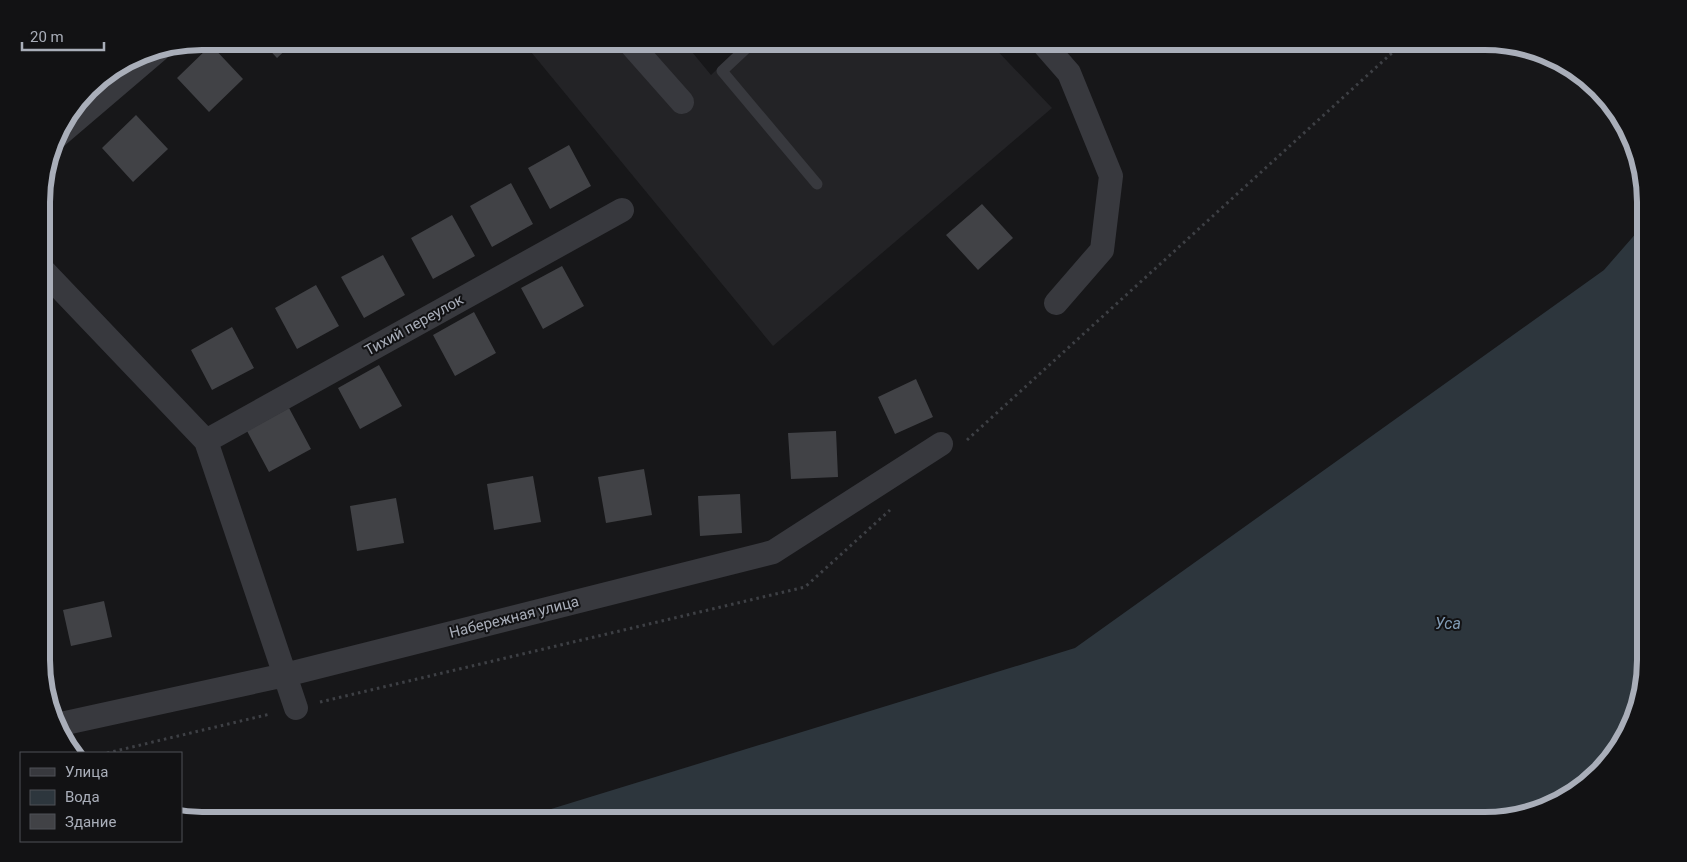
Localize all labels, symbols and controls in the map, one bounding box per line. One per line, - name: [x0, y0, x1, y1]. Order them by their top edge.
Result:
- scale bar: [22, 20, 105, 52]
- text: 20 m: [30, 28, 64, 46]
- street label: Тихий переулок: [361, 290, 467, 360]
- street label: Набережная улица: [447, 592, 581, 642]
- water label: Уса: [1435, 614, 1461, 633]
- legend: [20, 752, 182, 842]
- text: Улица: [65, 763, 108, 781]
- text: Вода: [65, 788, 100, 806]
- text: Здание: [65, 813, 116, 831]

